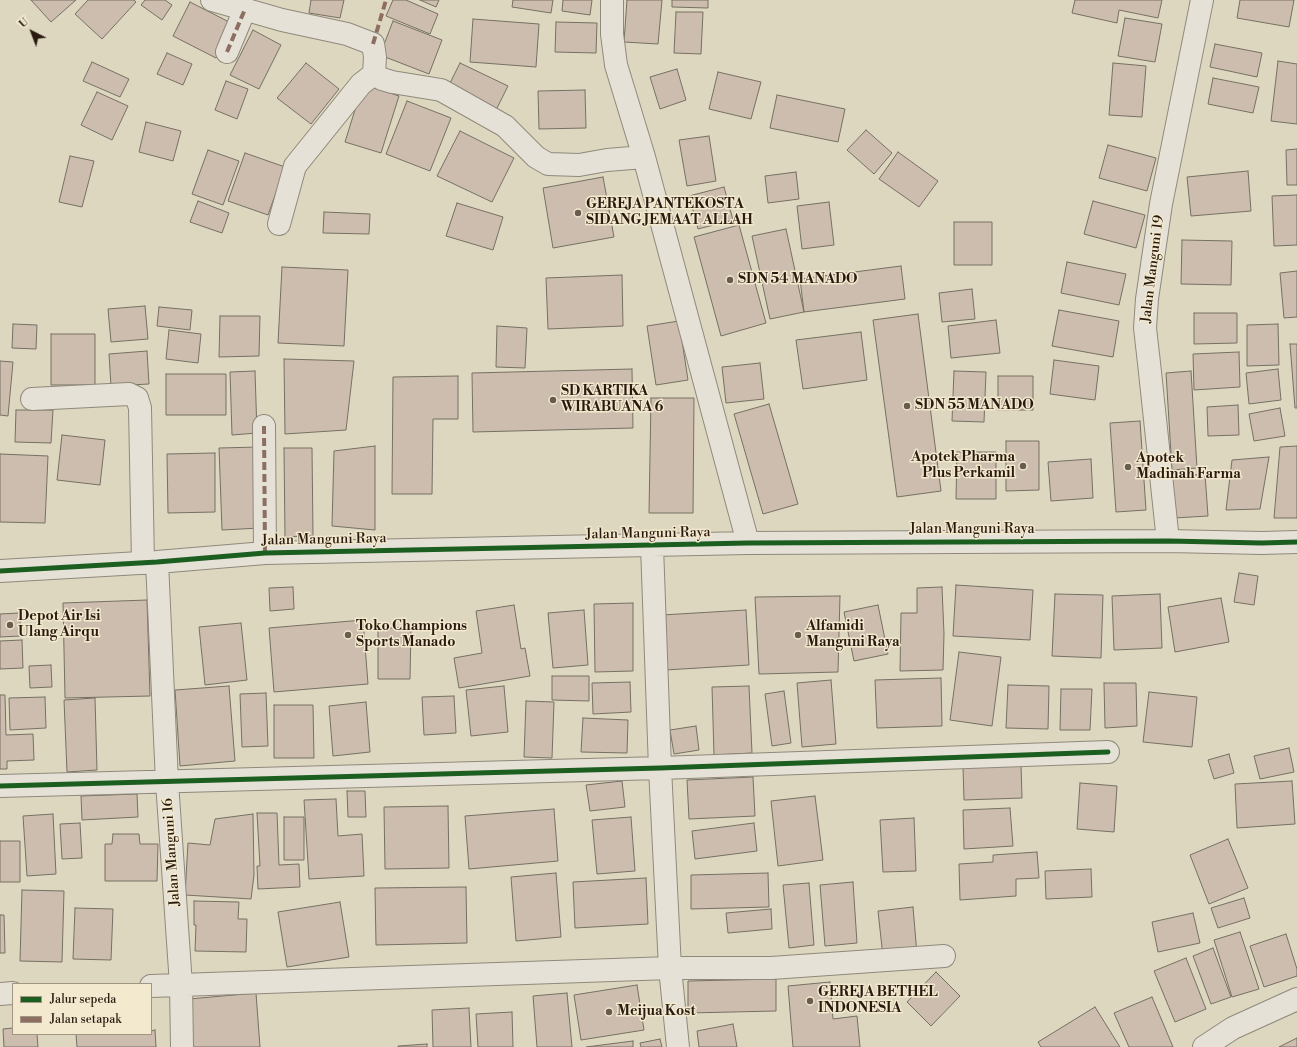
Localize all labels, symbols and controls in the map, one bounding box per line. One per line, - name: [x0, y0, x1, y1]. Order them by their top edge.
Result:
- north arrow: [12, 12, 52, 52]
- text: U: [16, 15, 32, 31]
- place label: GEREJA PANTEKOSTA SIDANG JEMAAT ALLAH: [586, 197, 753, 230]
- marker: GEREJA PANTEKOSTA SIDANG JEMAAT ALLAH: [573, 208, 583, 218]
- street label: Jalan Manguni 19: [1138, 214, 1168, 324]
- place label: SDN 54 MANADO: [738, 272, 858, 288]
- marker: SDN 54 MANADO: [725, 275, 735, 285]
- place label: SD KARTIKA WIRABUANA 6: [561, 384, 663, 416]
- marker: SD KARTIKA WIRABUANA 6: [548, 395, 558, 405]
- place label: SDN 55 MANADO: [915, 398, 1034, 414]
- marker: SDN 55 MANADO: [902, 401, 912, 411]
- place label: Apotek Pharma Plus Perkamil: [911, 450, 1015, 482]
- place label: Apotek Madinah Farma: [1136, 451, 1241, 484]
- marker: Apotek Pharma Plus Perkamil: [1018, 461, 1028, 471]
- marker: Apotek Madinah Farma: [1123, 462, 1133, 472]
- street label: Jalan Manguni Raya: [909, 522, 1035, 538]
- street label: Jalan Manguni Raya: [585, 525, 711, 543]
- street label: Jalan Manguni Raya: [261, 531, 387, 549]
- place label: Depot Air Isi Ulang Airqu: [18, 609, 101, 642]
- place label: Toko Champions Sports Manado: [356, 619, 467, 652]
- place label: Alfamidi Manguni Raya: [806, 619, 900, 652]
- marker: Depot Air Isi Ulang Airqu: [5, 620, 15, 630]
- marker: Toko Champions Sports Manado: [343, 630, 353, 640]
- marker: Alfamidi Manguni Raya: [793, 630, 803, 640]
- street label: Jalan Manguni 16: [160, 797, 184, 907]
- legend: [12, 983, 152, 1035]
- place label: GEREJA BETHEL INDONESIA: [818, 985, 938, 1018]
- text: Jalur sepeda: [50, 992, 116, 1007]
- marker: GEREJA BETHEL INDONESIA: [805, 996, 815, 1006]
- place label: Meijua Kost: [617, 1004, 695, 1020]
- marker: Meijua Kost: [604, 1007, 614, 1017]
- text: Jalan setapak: [50, 1012, 122, 1027]

